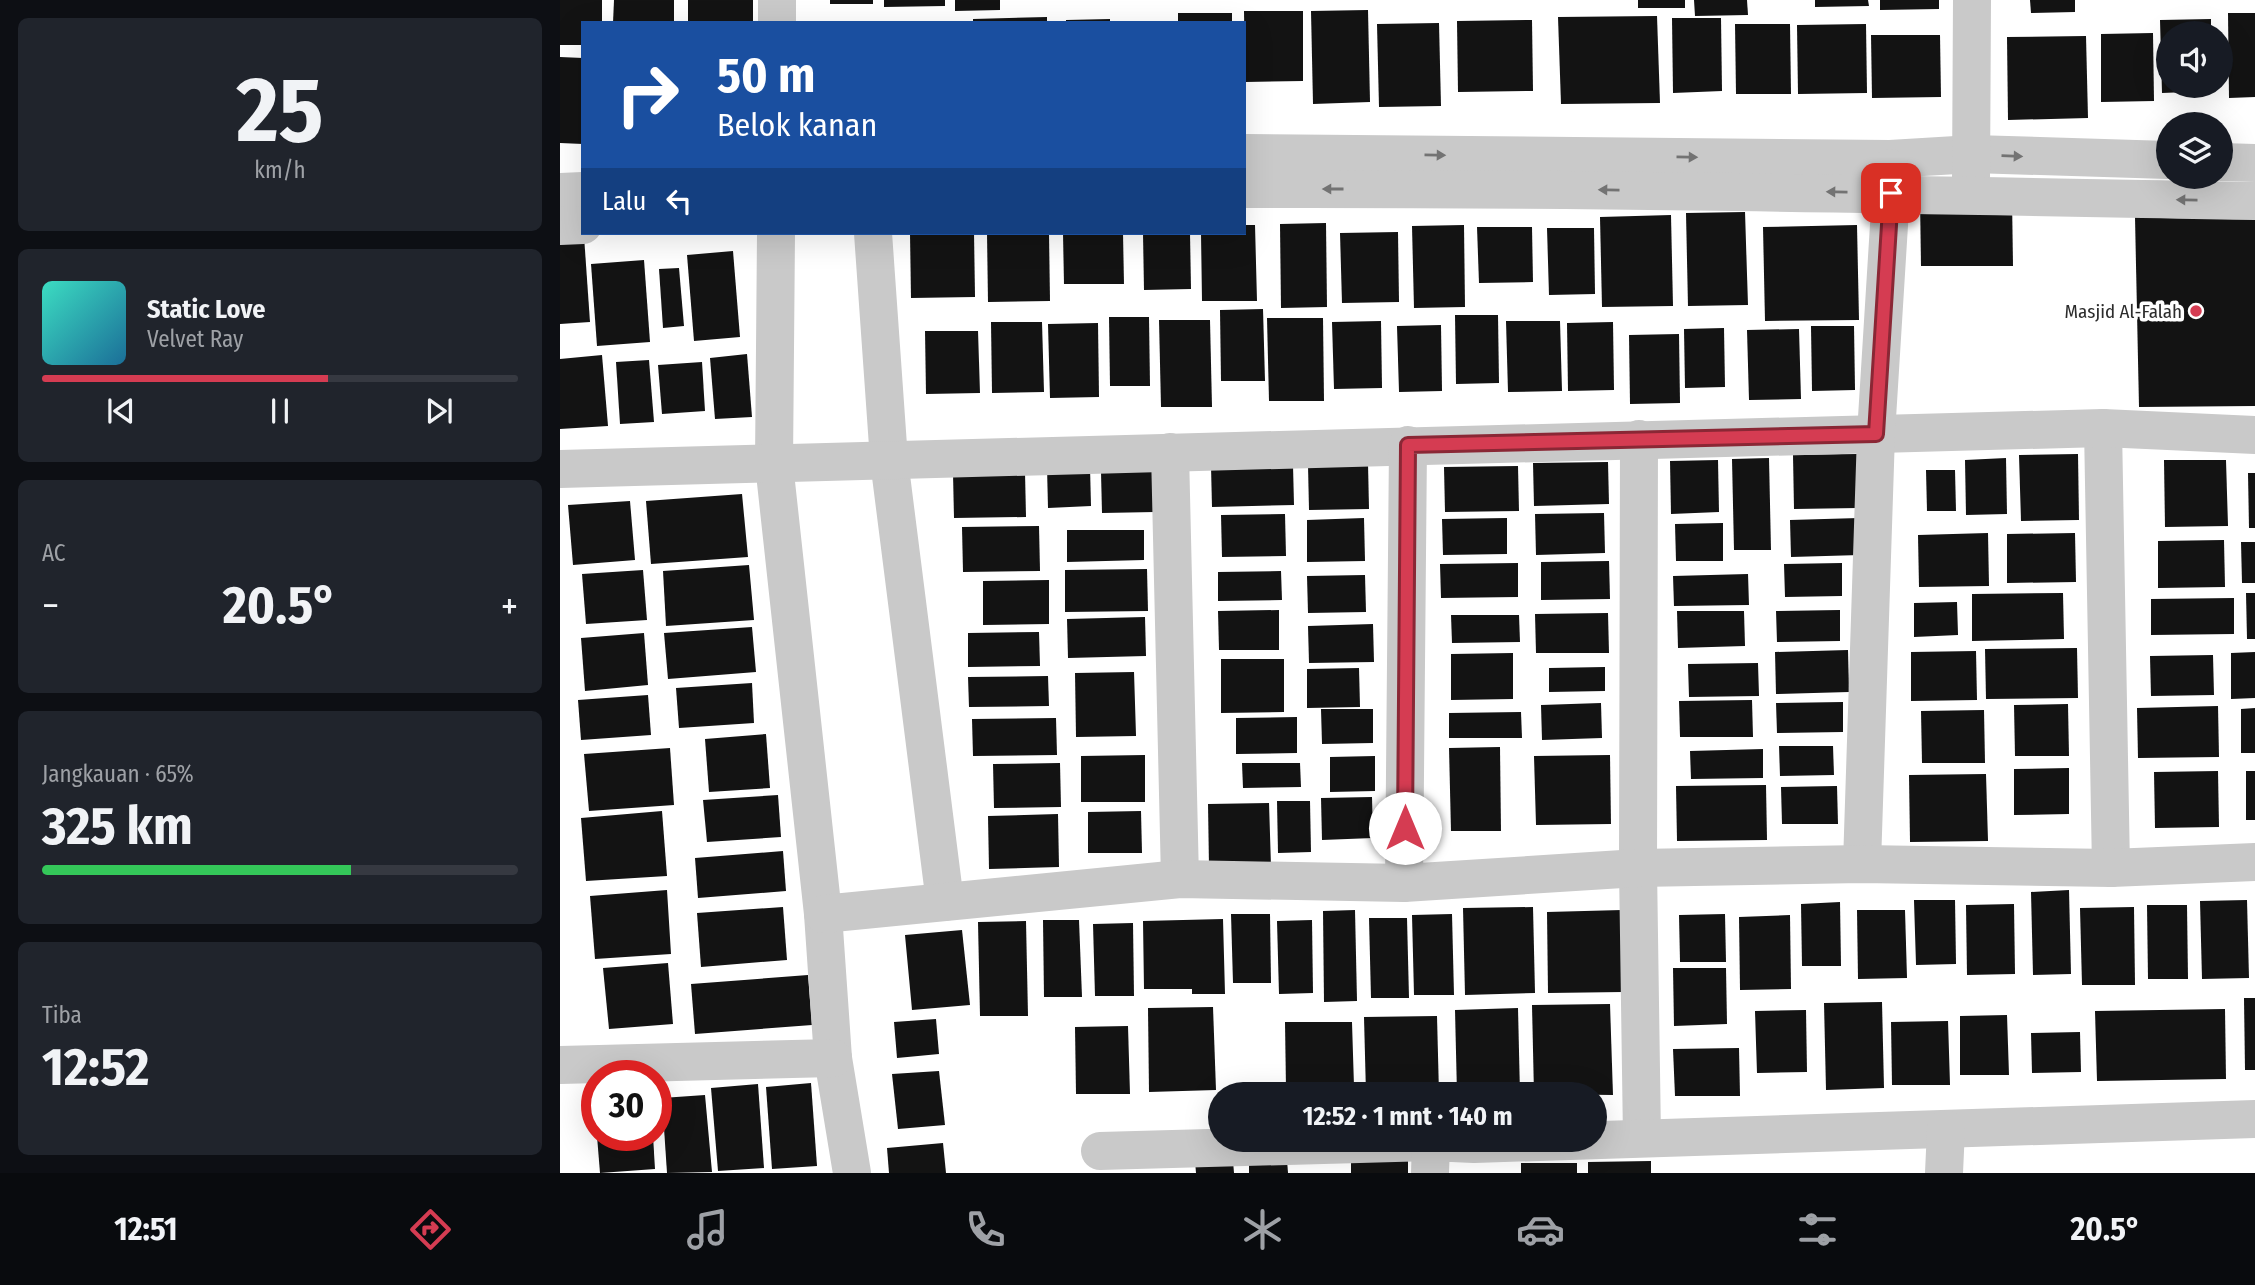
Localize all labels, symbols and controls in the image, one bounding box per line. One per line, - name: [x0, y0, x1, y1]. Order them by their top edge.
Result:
- map controls: [2156, 21, 2233, 189]
- button: sound: [2156, 21, 2233, 98]
- text: 50 m: [717, 46, 815, 105]
- icon: right: [602, 49, 693, 140]
- text: 25: [237, 56, 323, 165]
- text: Belok kanan: [717, 106, 877, 144]
- button: layers: [2156, 112, 2233, 189]
- one-way arrow: [1424, 149, 1446, 161]
- one-way arrow: [2002, 150, 2024, 161]
- one-way arrow: [1676, 151, 1698, 163]
- text: km/h: [254, 156, 306, 184]
- pin: [1861, 163, 1921, 223]
- icon: arrive: [1872, 174, 1910, 212]
- icon: left: [660, 182, 698, 220]
- one-way arrow: [1322, 183, 1344, 194]
- one-way arrow: [1598, 184, 1620, 195]
- text: Lalu: [602, 186, 646, 217]
- one-way arrow: [1826, 186, 1848, 198]
- one-way arrow: [2176, 194, 2198, 205]
- text: Static Love: [147, 294, 265, 325]
- place label: Masjid Al-Falah: [2065, 300, 2182, 323]
- marker: Masjid Al-Falah: [2188, 303, 2204, 319]
- text: Velvet Ray: [147, 325, 243, 353]
- icon: previous: [102, 392, 140, 430]
- icon: pause: [261, 392, 299, 430]
- icon: next: [420, 392, 458, 430]
- text: AC: [42, 539, 66, 567]
- text: 20.5°: [223, 574, 337, 637]
- text: −: [42, 583, 59, 629]
- text: +: [501, 583, 518, 629]
- text: Jangkauan · 65%: [42, 760, 194, 788]
- position arrow: [1368, 791, 1442, 865]
- text: 325 km: [42, 795, 193, 858]
- text: Tiba: [42, 1001, 82, 1029]
- text: 12:52: [42, 1036, 149, 1099]
- speed limit sign: 30: [581, 1060, 672, 1151]
- text: 12:52 · 1 mnt · 140 m: [1302, 1101, 1513, 1132]
- icon: directions: [406, 1205, 455, 1254]
- icon: music: [683, 1205, 732, 1254]
- icon: phone: [961, 1205, 1010, 1254]
- icon: climate: [1238, 1205, 1287, 1254]
- icon: car: [1516, 1205, 1565, 1254]
- icon: filters: [1793, 1205, 1842, 1254]
- text: 12:51: [114, 1210, 178, 1248]
- text: 20.5°: [2070, 1210, 2141, 1248]

